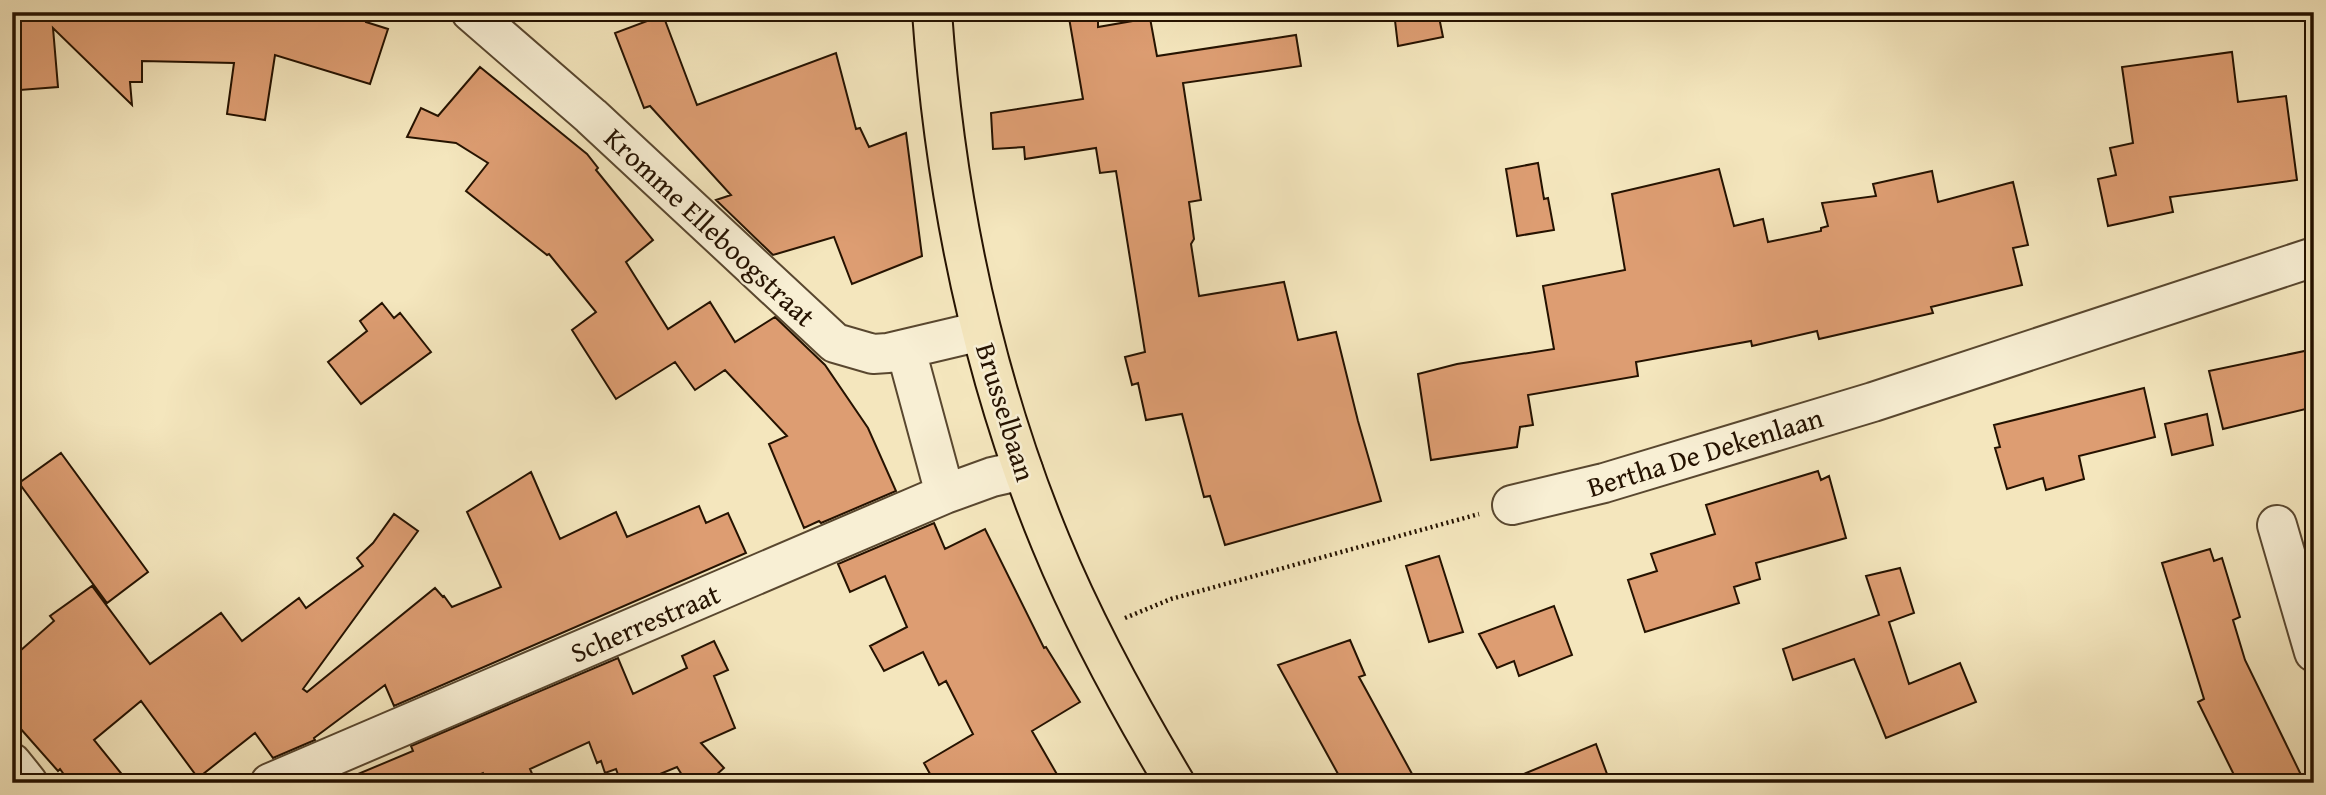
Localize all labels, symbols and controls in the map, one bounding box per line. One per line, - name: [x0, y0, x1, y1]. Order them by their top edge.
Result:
- street label: Kromme Elleboogstraat: [596, 118, 825, 336]
- street label: Brusselbaan: [966, 338, 1047, 486]
- street label: Bertha De Dekenlaan: [1582, 396, 1828, 507]
- street label: Scherrestraat: [564, 573, 726, 672]

